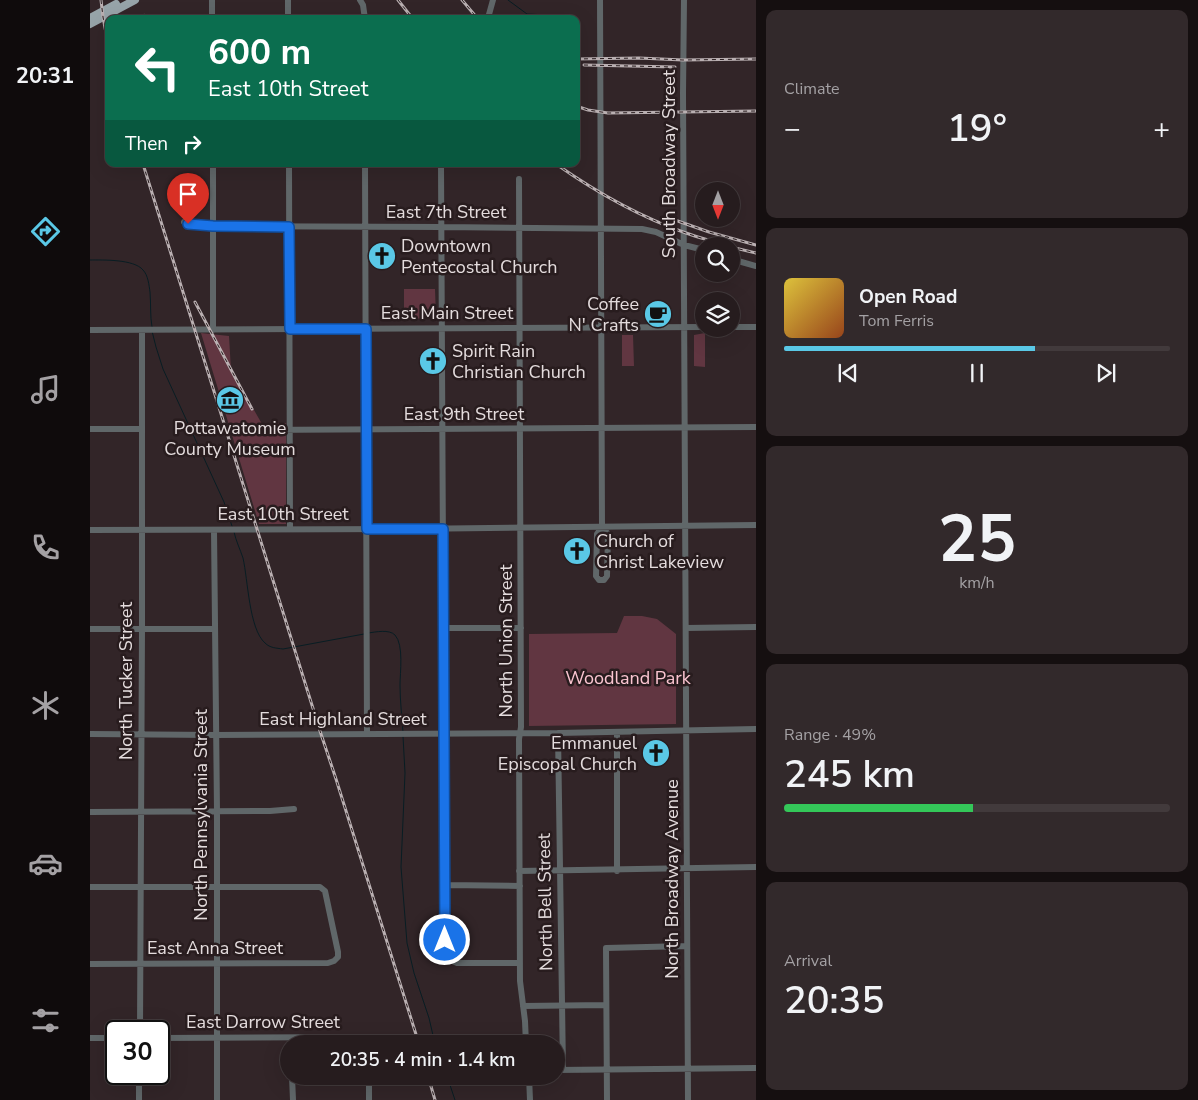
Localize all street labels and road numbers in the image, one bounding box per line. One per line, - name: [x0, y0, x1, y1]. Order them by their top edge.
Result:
- street label: South Broadway Street: [657, 69, 681, 258]
- street label: East 7th Street: [386, 200, 507, 224]
- street label: East Main Street: [381, 301, 514, 325]
- street label: East 9th Street: [404, 402, 525, 426]
- street label: East 10th Street: [217, 502, 349, 526]
- street label: North Union Street: [494, 564, 518, 717]
- street label: North Tucker Street: [114, 601, 138, 760]
- street label: East Highland Street: [259, 707, 427, 731]
- street label: North Pennsylvania Street: [189, 709, 213, 921]
- street label: North Broadway Avenue: [660, 779, 684, 979]
- street label: North Bell Street: [532, 832, 558, 971]
- street label: East Anna Street: [147, 936, 284, 960]
- street label: East Darrow Street: [186, 1010, 341, 1034]

